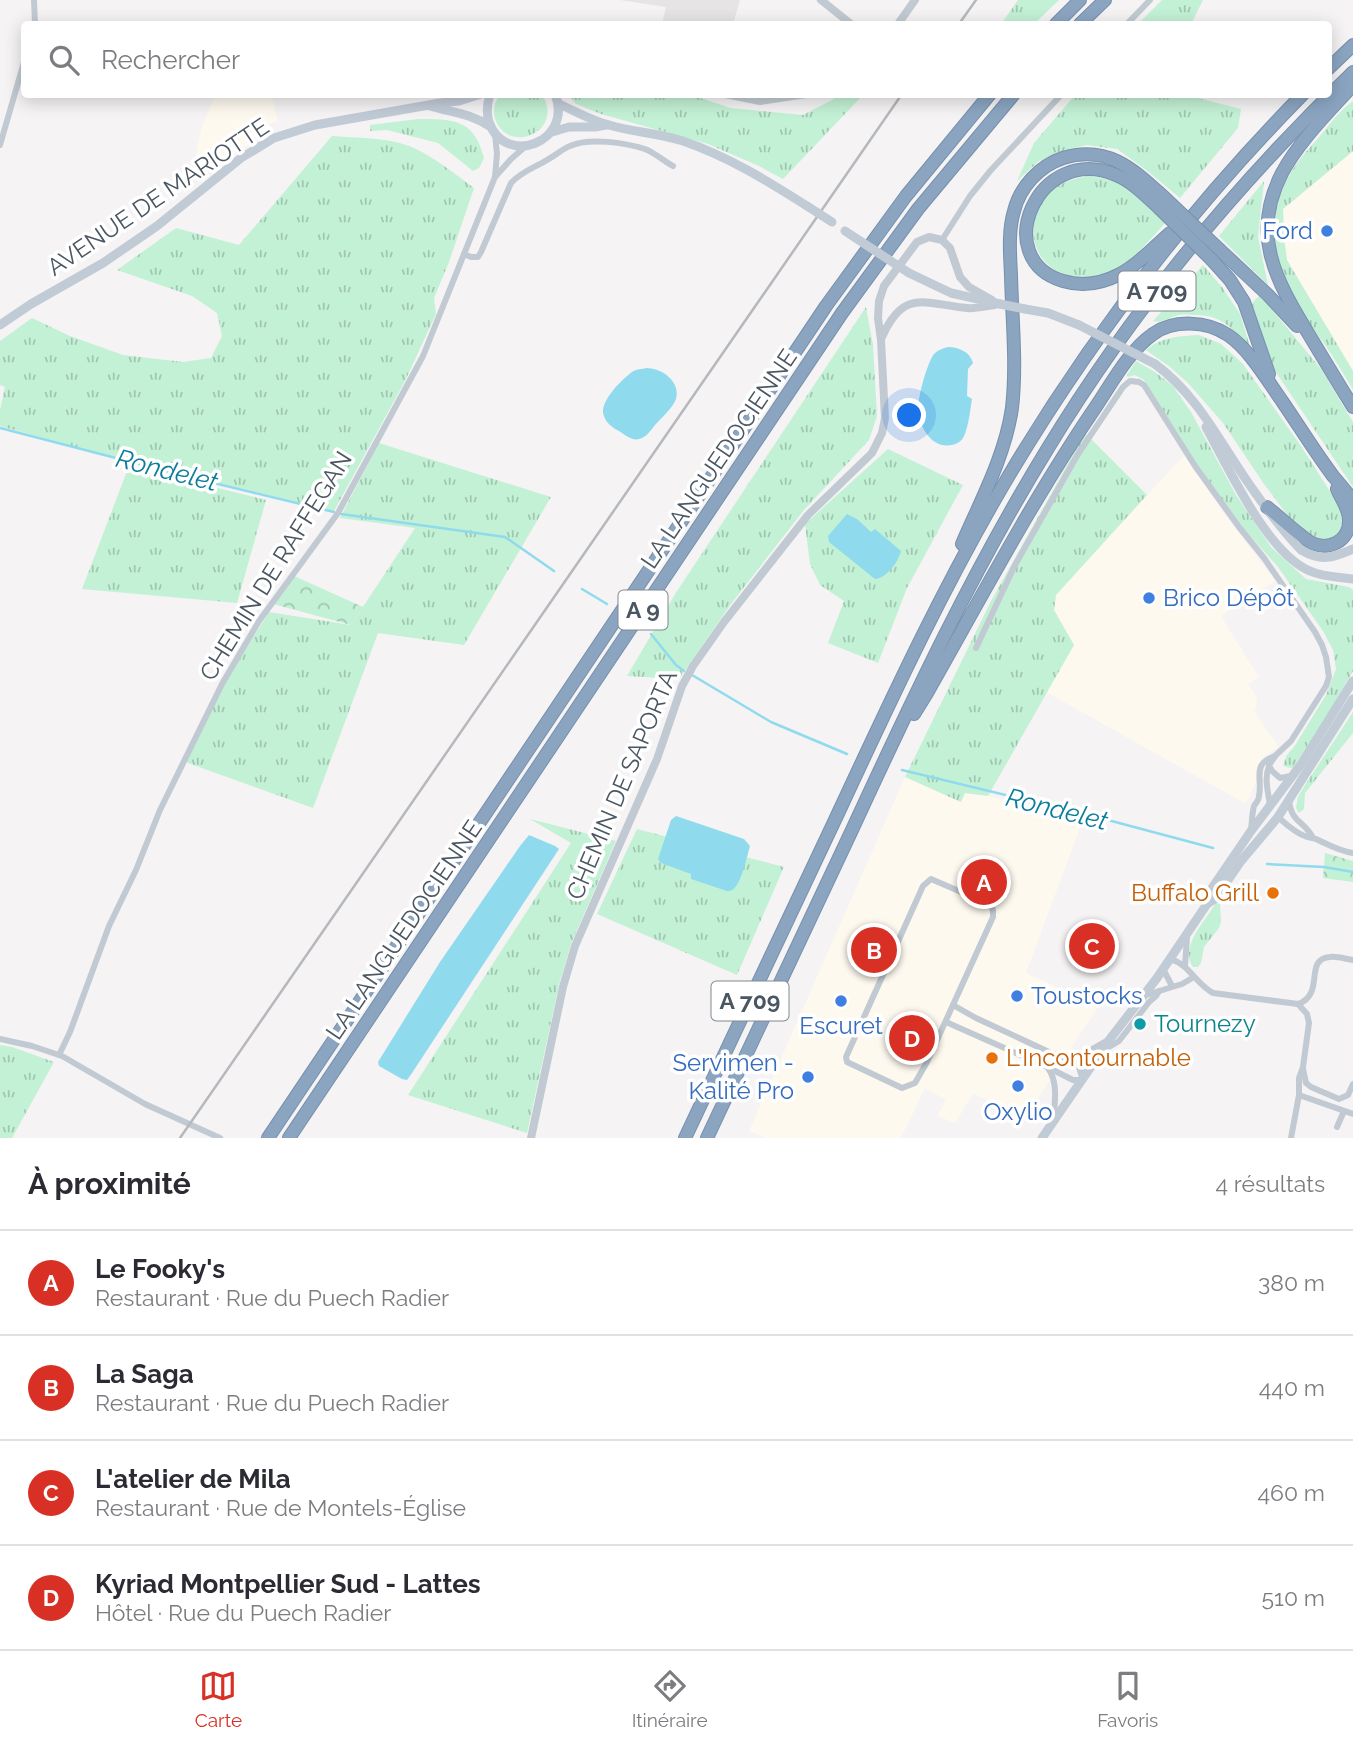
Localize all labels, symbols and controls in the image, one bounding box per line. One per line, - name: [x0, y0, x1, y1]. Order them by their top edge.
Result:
- search box: [21, 21, 1332, 98]
- icon: search: [45, 41, 83, 79]
- text: Rechercher: [101, 45, 240, 75]
- street label: AVENUE DE MARIOTTE: [41, 112, 274, 282]
- place label: Ford: [1262, 216, 1313, 245]
- marker: Ford: [1319, 223, 1335, 239]
- road number: A 709: [1118, 272, 1196, 310]
- street label: LA LANGUEDOCIENNE: [634, 344, 803, 574]
- your location: [892, 398, 926, 432]
- water label: Rondelet: [113, 443, 222, 497]
- street label: CHEMIN DE RAFFEGAN: [193, 446, 358, 686]
- place label: Brico Dépôt: [1163, 583, 1294, 612]
- road number: A 9: [618, 590, 668, 630]
- marker: Brico Dépôt: [1141, 590, 1157, 606]
- street label: CHEMIN DE SAPORTA: [560, 666, 683, 904]
- water label: Rondelet: [1003, 782, 1112, 836]
- street label: LA LANGUEDOCIENNE: [319, 815, 488, 1045]
- pin: A: [961, 856, 1007, 908]
- place label: Buffalo Grill: [1131, 878, 1259, 907]
- marker: Buffalo Grill: [1265, 885, 1281, 901]
- pin: C: [1069, 920, 1115, 972]
- pin: B: [851, 924, 897, 976]
- place label: Toustocks: [1031, 981, 1143, 1010]
- road number: A 709: [712, 982, 788, 1020]
- marker: Toustocks: [1009, 988, 1025, 1004]
- marker: Escuret: [833, 993, 849, 1009]
- place label: Tournezy: [1154, 1009, 1256, 1038]
- place label: Escuret: [799, 1011, 883, 1040]
- pin: D: [889, 1012, 935, 1064]
- marker: Tournezy: [1132, 1016, 1148, 1032]
- place label: L'Incontournable: [1006, 1043, 1191, 1072]
- place label: Servimen - Kalité Pro: [673, 1048, 794, 1105]
- marker: L'Incontournable: [984, 1050, 1000, 1066]
- marker: Servimen - Kalité Pro: [800, 1069, 816, 1085]
- marker: Oxylio: [1010, 1078, 1026, 1094]
- place label: Oxylio: [984, 1097, 1052, 1126]
- text: À proximité: [28, 1166, 191, 1201]
- text: 4 résultats: [1215, 1170, 1325, 1197]
- text: Le Fooky's: [95, 1254, 225, 1284]
- text: A: [43, 1269, 59, 1296]
- text: 380 m: [1258, 1269, 1325, 1296]
- text: Restaurant · Rue du Puech Radier: [95, 1284, 449, 1311]
- text: La Saga: [95, 1359, 194, 1389]
- text: B: [43, 1374, 59, 1401]
- text: 440 m: [1259, 1374, 1325, 1401]
- text: Restaurant · Rue du Puech Radier: [95, 1389, 449, 1416]
- text: L'atelier de Mila: [95, 1464, 291, 1494]
- text: C: [43, 1479, 59, 1506]
- text: 460 m: [1257, 1479, 1325, 1506]
- text: Restaurant · Rue de Montels-Église: [95, 1494, 466, 1521]
- text: Kyriad Montpellier Sud - Lattes: [95, 1569, 481, 1599]
- text: D: [43, 1584, 59, 1611]
- text: 510 m: [1262, 1584, 1325, 1611]
- text: Hôtel · Rue du Puech Radier: [95, 1599, 391, 1626]
- tab: Carte: [195, 1667, 242, 1731]
- tab: Itinéraire: [632, 1667, 708, 1731]
- tab: Favoris: [1097, 1667, 1158, 1731]

